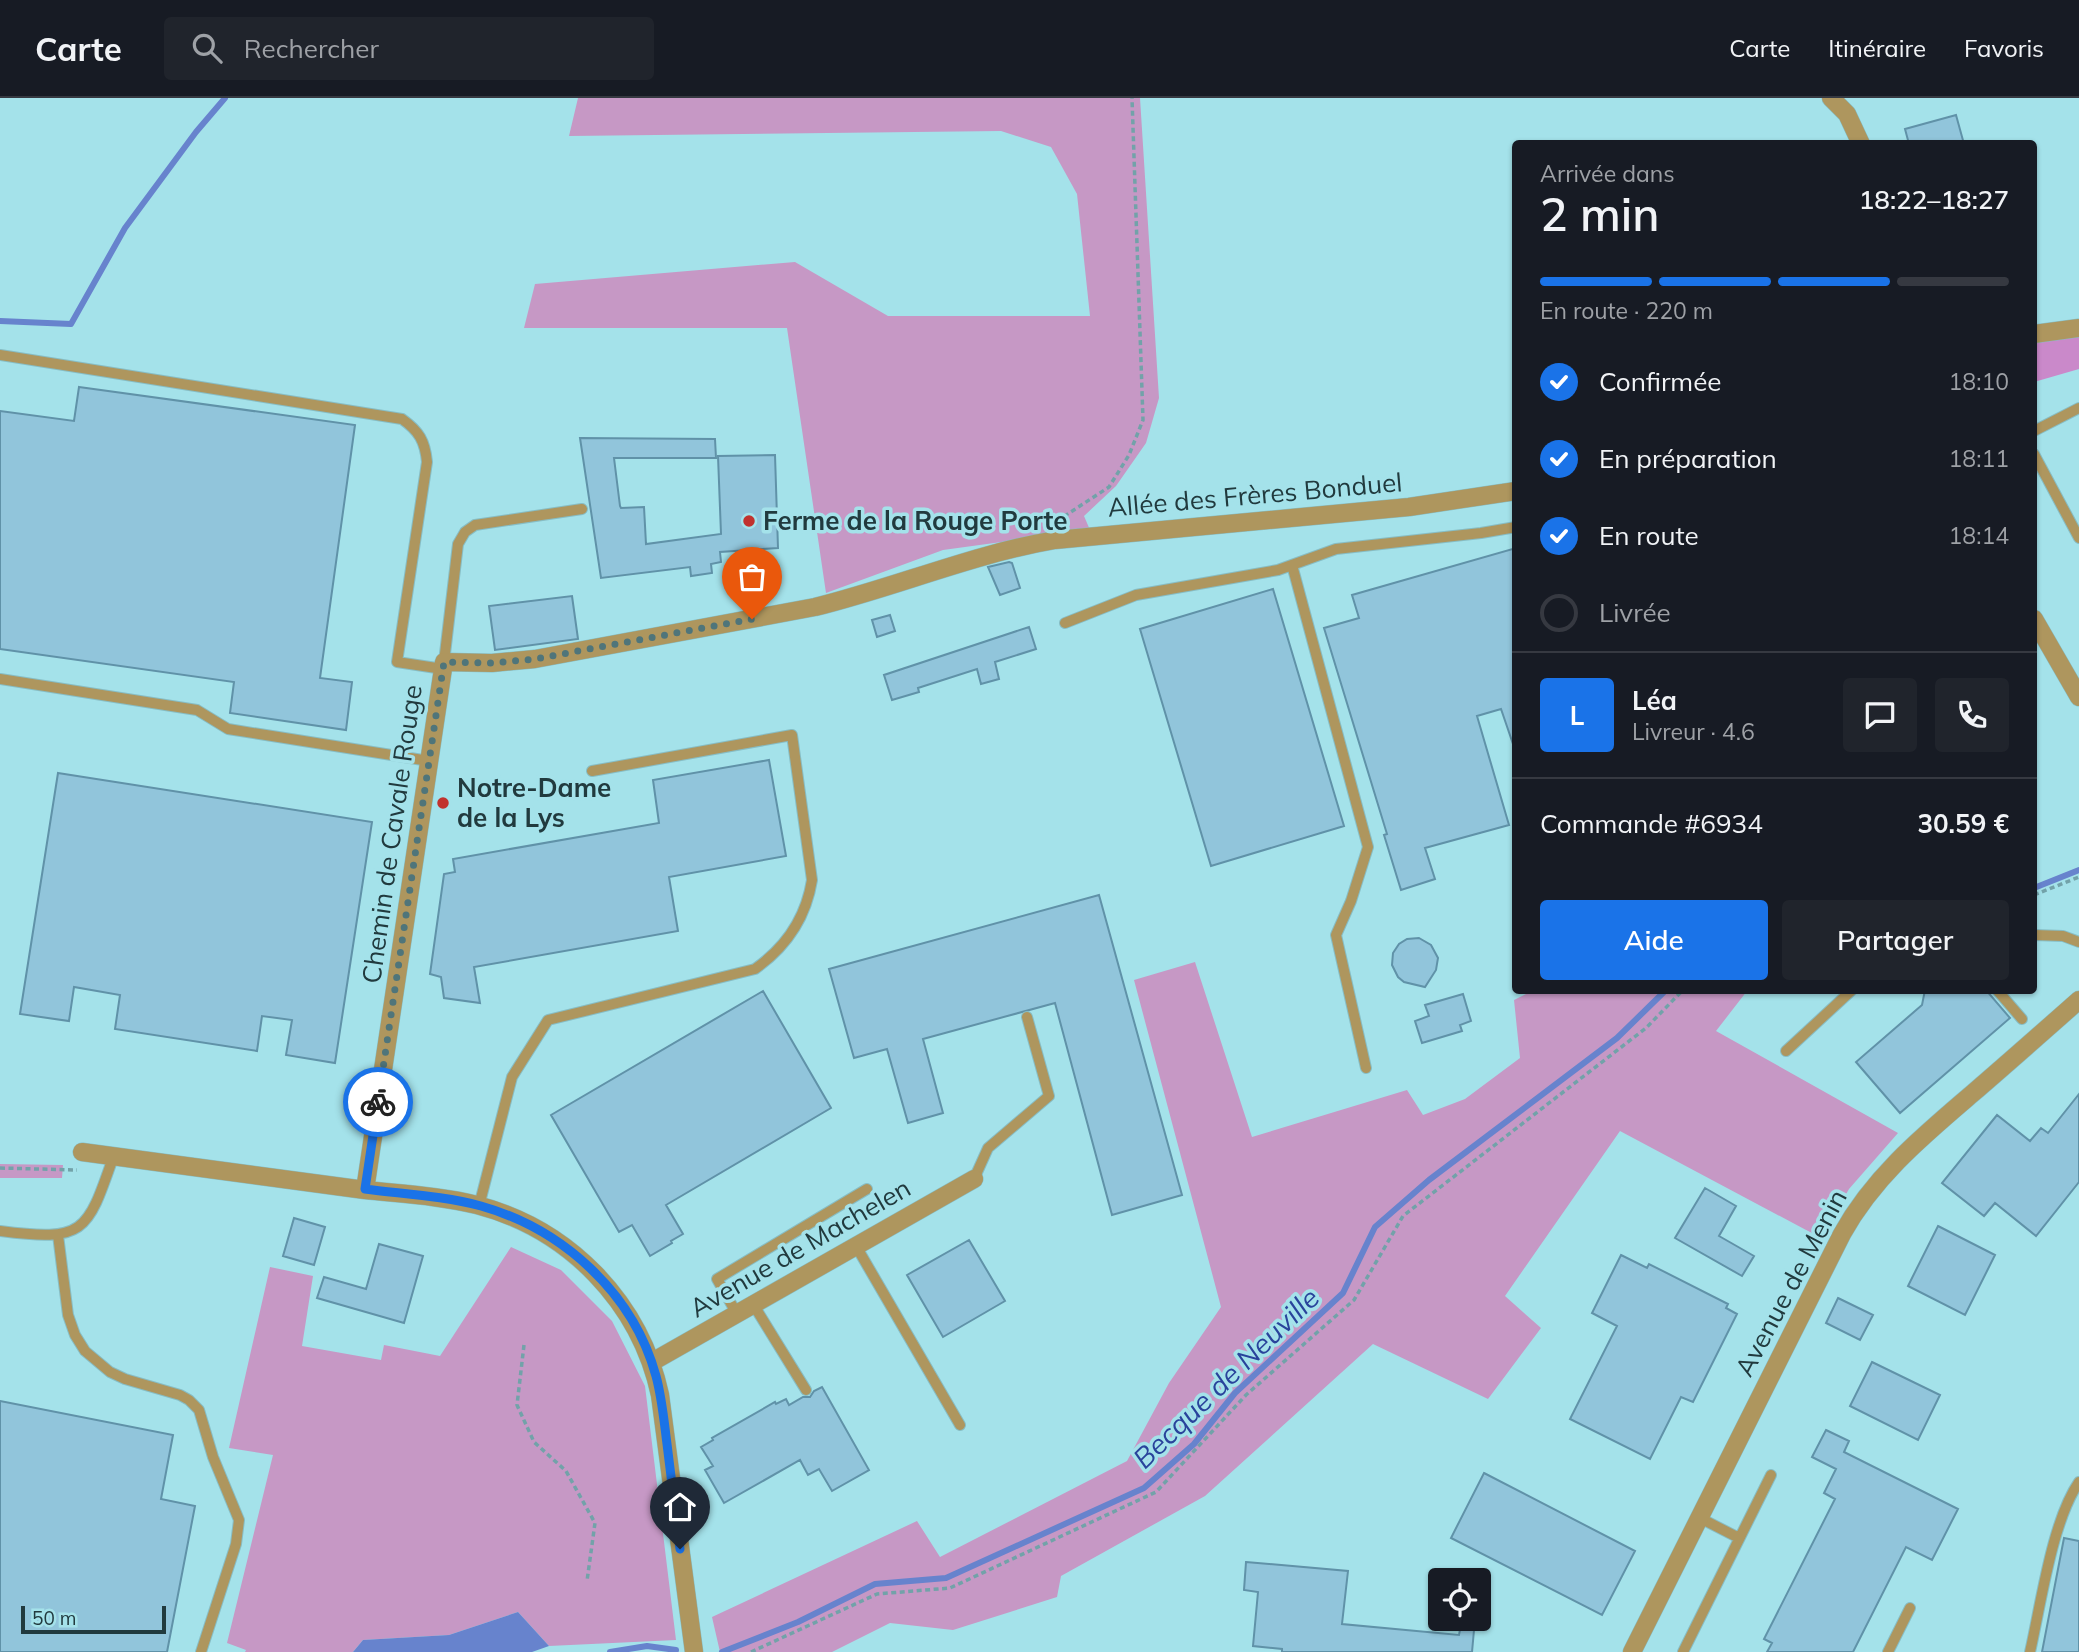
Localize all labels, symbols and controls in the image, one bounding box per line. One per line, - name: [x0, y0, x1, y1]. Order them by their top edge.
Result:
- search box: [164, 17, 654, 80]
- text: Carte: [35, 28, 122, 69]
- icon: search: [188, 29, 226, 67]
- text: Rechercher: [244, 32, 379, 65]
- text: Carte: [1729, 33, 1790, 63]
- text: Itinéraire: [1828, 33, 1926, 63]
- text: Favoris: [1964, 33, 2044, 63]
- text: Arrivée dans: [1540, 159, 1675, 188]
- text: 18:22–18:27: [1859, 183, 2009, 216]
- text: 2 min: [1540, 185, 1659, 243]
- text: En route · 220 m: [1540, 296, 1713, 325]
- icon: check: [1540, 363, 1578, 401]
- text: Confirmée: [1599, 365, 1721, 398]
- text: 18:10: [1949, 367, 2009, 396]
- icon: check: [1540, 440, 1578, 478]
- text: En préparation: [1599, 442, 1777, 475]
- text: 18:11: [1949, 444, 2009, 473]
- street label: Allée des Frères Bonduel: [1106, 465, 1404, 524]
- place label: Ferme de la Rouge Porte: [763, 504, 1067, 537]
- marker: Ferme de la Rouge Porte: [741, 513, 757, 529]
- icon: check: [1540, 517, 1578, 555]
- text: En route: [1599, 519, 1699, 552]
- text: 18:14: [1949, 521, 2009, 550]
- pin: [722, 547, 782, 619]
- icon: bag: [733, 558, 771, 596]
- text: Livrée: [1599, 596, 1671, 629]
- button: chat: [1843, 678, 1917, 752]
- button: phone: [1935, 678, 2009, 752]
- street label: Chemin de Cavale Rouge: [354, 682, 429, 985]
- text: Léa: [1632, 684, 1677, 717]
- text: L: [1570, 699, 1584, 732]
- text: Livreur · 4.6: [1632, 717, 1755, 746]
- place label: Notre-Dame de la Lys: [457, 771, 611, 834]
- marker: Notre-Dame de la Lys: [435, 795, 451, 811]
- text: Commande #6934: [1540, 807, 1763, 840]
- text: 30.59 €: [1917, 807, 2009, 840]
- button: Aide: [1540, 900, 1768, 980]
- button: Partager: [1782, 900, 2009, 980]
- courier: [343, 1067, 413, 1137]
- icon: bike: [359, 1083, 397, 1121]
- street label: Avenue de Machelen: [683, 1171, 916, 1324]
- street label: Avenue de Menin: [1727, 1184, 1854, 1382]
- water label: Becque de Neuville: [1125, 1280, 1326, 1475]
- pin: [650, 1477, 710, 1549]
- icon: home: [661, 1488, 699, 1526]
- map controls: [1428, 1568, 1491, 1631]
- button: locate: [1428, 1568, 1491, 1631]
- scale bar: [21, 1603, 166, 1635]
- text: 50 m: [32, 1606, 76, 1630]

